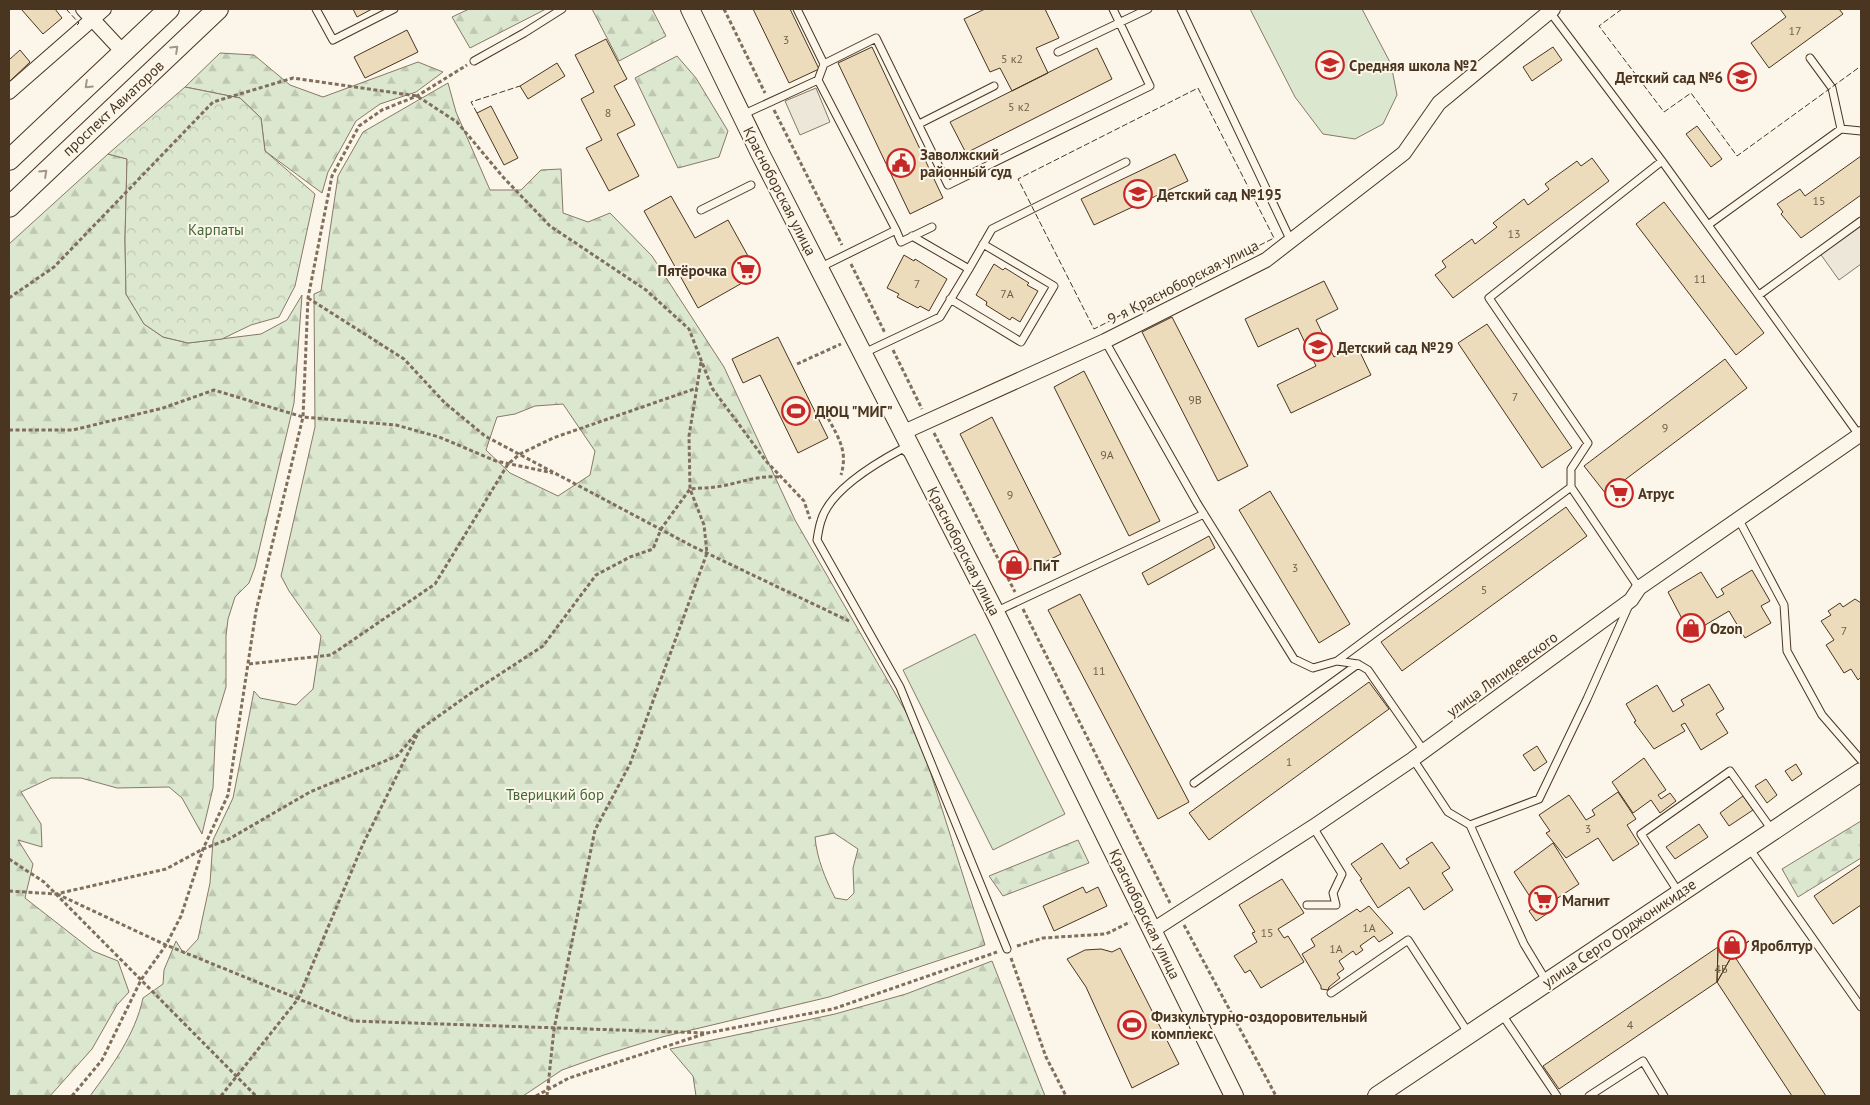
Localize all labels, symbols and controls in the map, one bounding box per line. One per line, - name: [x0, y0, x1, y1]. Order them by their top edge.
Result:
- house number: 17: [1788, 23, 1802, 38]
- house number: 3: [783, 32, 789, 47]
- one-way arrow: [169, 46, 178, 55]
- school or university icon: Средняя школа №2: [1315, 50, 1345, 80]
- house number: 5 к2: [1001, 51, 1023, 66]
- street label: проспект Авиаторов: [58, 56, 168, 160]
- place label: Средняя школа №2: [1349, 56, 1478, 75]
- school or university icon: Детский сад №6: [1727, 62, 1757, 92]
- place label: Детский сад №6: [1615, 68, 1723, 87]
- one-way arrow: [84, 79, 93, 88]
- house number: 5 к2: [1008, 99, 1030, 114]
- house number: 8: [605, 105, 611, 120]
- street label: Красноборская улица: [739, 123, 821, 259]
- place label: Заволжский районный суд: [920, 145, 1012, 181]
- public building icon: Заволжский районный суд: [886, 148, 916, 178]
- one-way arrow: [39, 170, 48, 179]
- school or university icon: Детский сад №195: [1123, 179, 1153, 209]
- place label: Детский сад №195: [1157, 185, 1282, 204]
- house number: 15: [1812, 193, 1826, 208]
- park label: Карпаты: [188, 220, 244, 239]
- house number: 13: [1507, 226, 1521, 241]
- street label: 9-я Красноборская улица: [1104, 236, 1262, 328]
- supermarket icon: Пятёрочка: [731, 255, 761, 285]
- place label: Пятёрочка: [658, 261, 727, 280]
- house number: 11: [1693, 271, 1707, 286]
- house number: 7: [914, 276, 920, 291]
- house number: 7А: [1000, 286, 1014, 301]
- school or university icon: Детский сад №29: [1303, 332, 1333, 362]
- place label: Детский сад №29: [1337, 338, 1454, 357]
- house number: 7: [1512, 389, 1518, 404]
- house number: 9В: [1188, 392, 1202, 407]
- sports icon: ДЮЦ "МИГ": [781, 396, 811, 426]
- place label: ДЮЦ "МИГ": [815, 402, 893, 421]
- house number: 9: [1662, 420, 1668, 435]
- house number: 9А: [1100, 447, 1114, 462]
- supermarket icon: Атрус: [1604, 478, 1634, 508]
- street label: Красноборская улица: [923, 483, 1005, 619]
- place label: Атрус: [1638, 484, 1675, 503]
- house number: 9: [1007, 487, 1013, 502]
- shop icon: ПиТ: [999, 550, 1029, 580]
- place label: ПиТ: [1033, 556, 1060, 575]
- house number: 3: [1292, 560, 1298, 575]
- house number: 5: [1481, 582, 1487, 597]
- shop icon: Ozon: [1676, 613, 1706, 643]
- place label: Ozon: [1710, 619, 1743, 638]
- house number: 7: [1841, 623, 1847, 638]
- street label: улица Ляпидевского: [1443, 627, 1561, 721]
- house number: 11: [1092, 663, 1106, 678]
- house number: 1: [1286, 754, 1292, 769]
- park label: Тверицкий бор: [506, 785, 604, 804]
- house number: 3: [1585, 821, 1591, 836]
- street label: Красноборская улица: [1105, 846, 1185, 982]
- street label: улица Серго Орджоникидзе: [1538, 874, 1700, 992]
- supermarket icon: Магнит: [1528, 885, 1558, 915]
- place label: Магнит: [1562, 891, 1610, 910]
- house number: 1А: [1362, 920, 1376, 935]
- house number: 15: [1260, 925, 1274, 940]
- shop icon: Яроблтур: [1717, 930, 1747, 960]
- place label: Яроблтур: [1751, 936, 1813, 955]
- house number: 1А: [1329, 941, 1343, 956]
- house number: 4Б: [1714, 961, 1728, 976]
- place label: Физкультурно-оздоровительный комплекс: [1151, 1007, 1367, 1043]
- sports icon: Физкультурно-оздоровительный комплекс: [1117, 1010, 1147, 1040]
- house number: 4: [1627, 1017, 1634, 1032]

